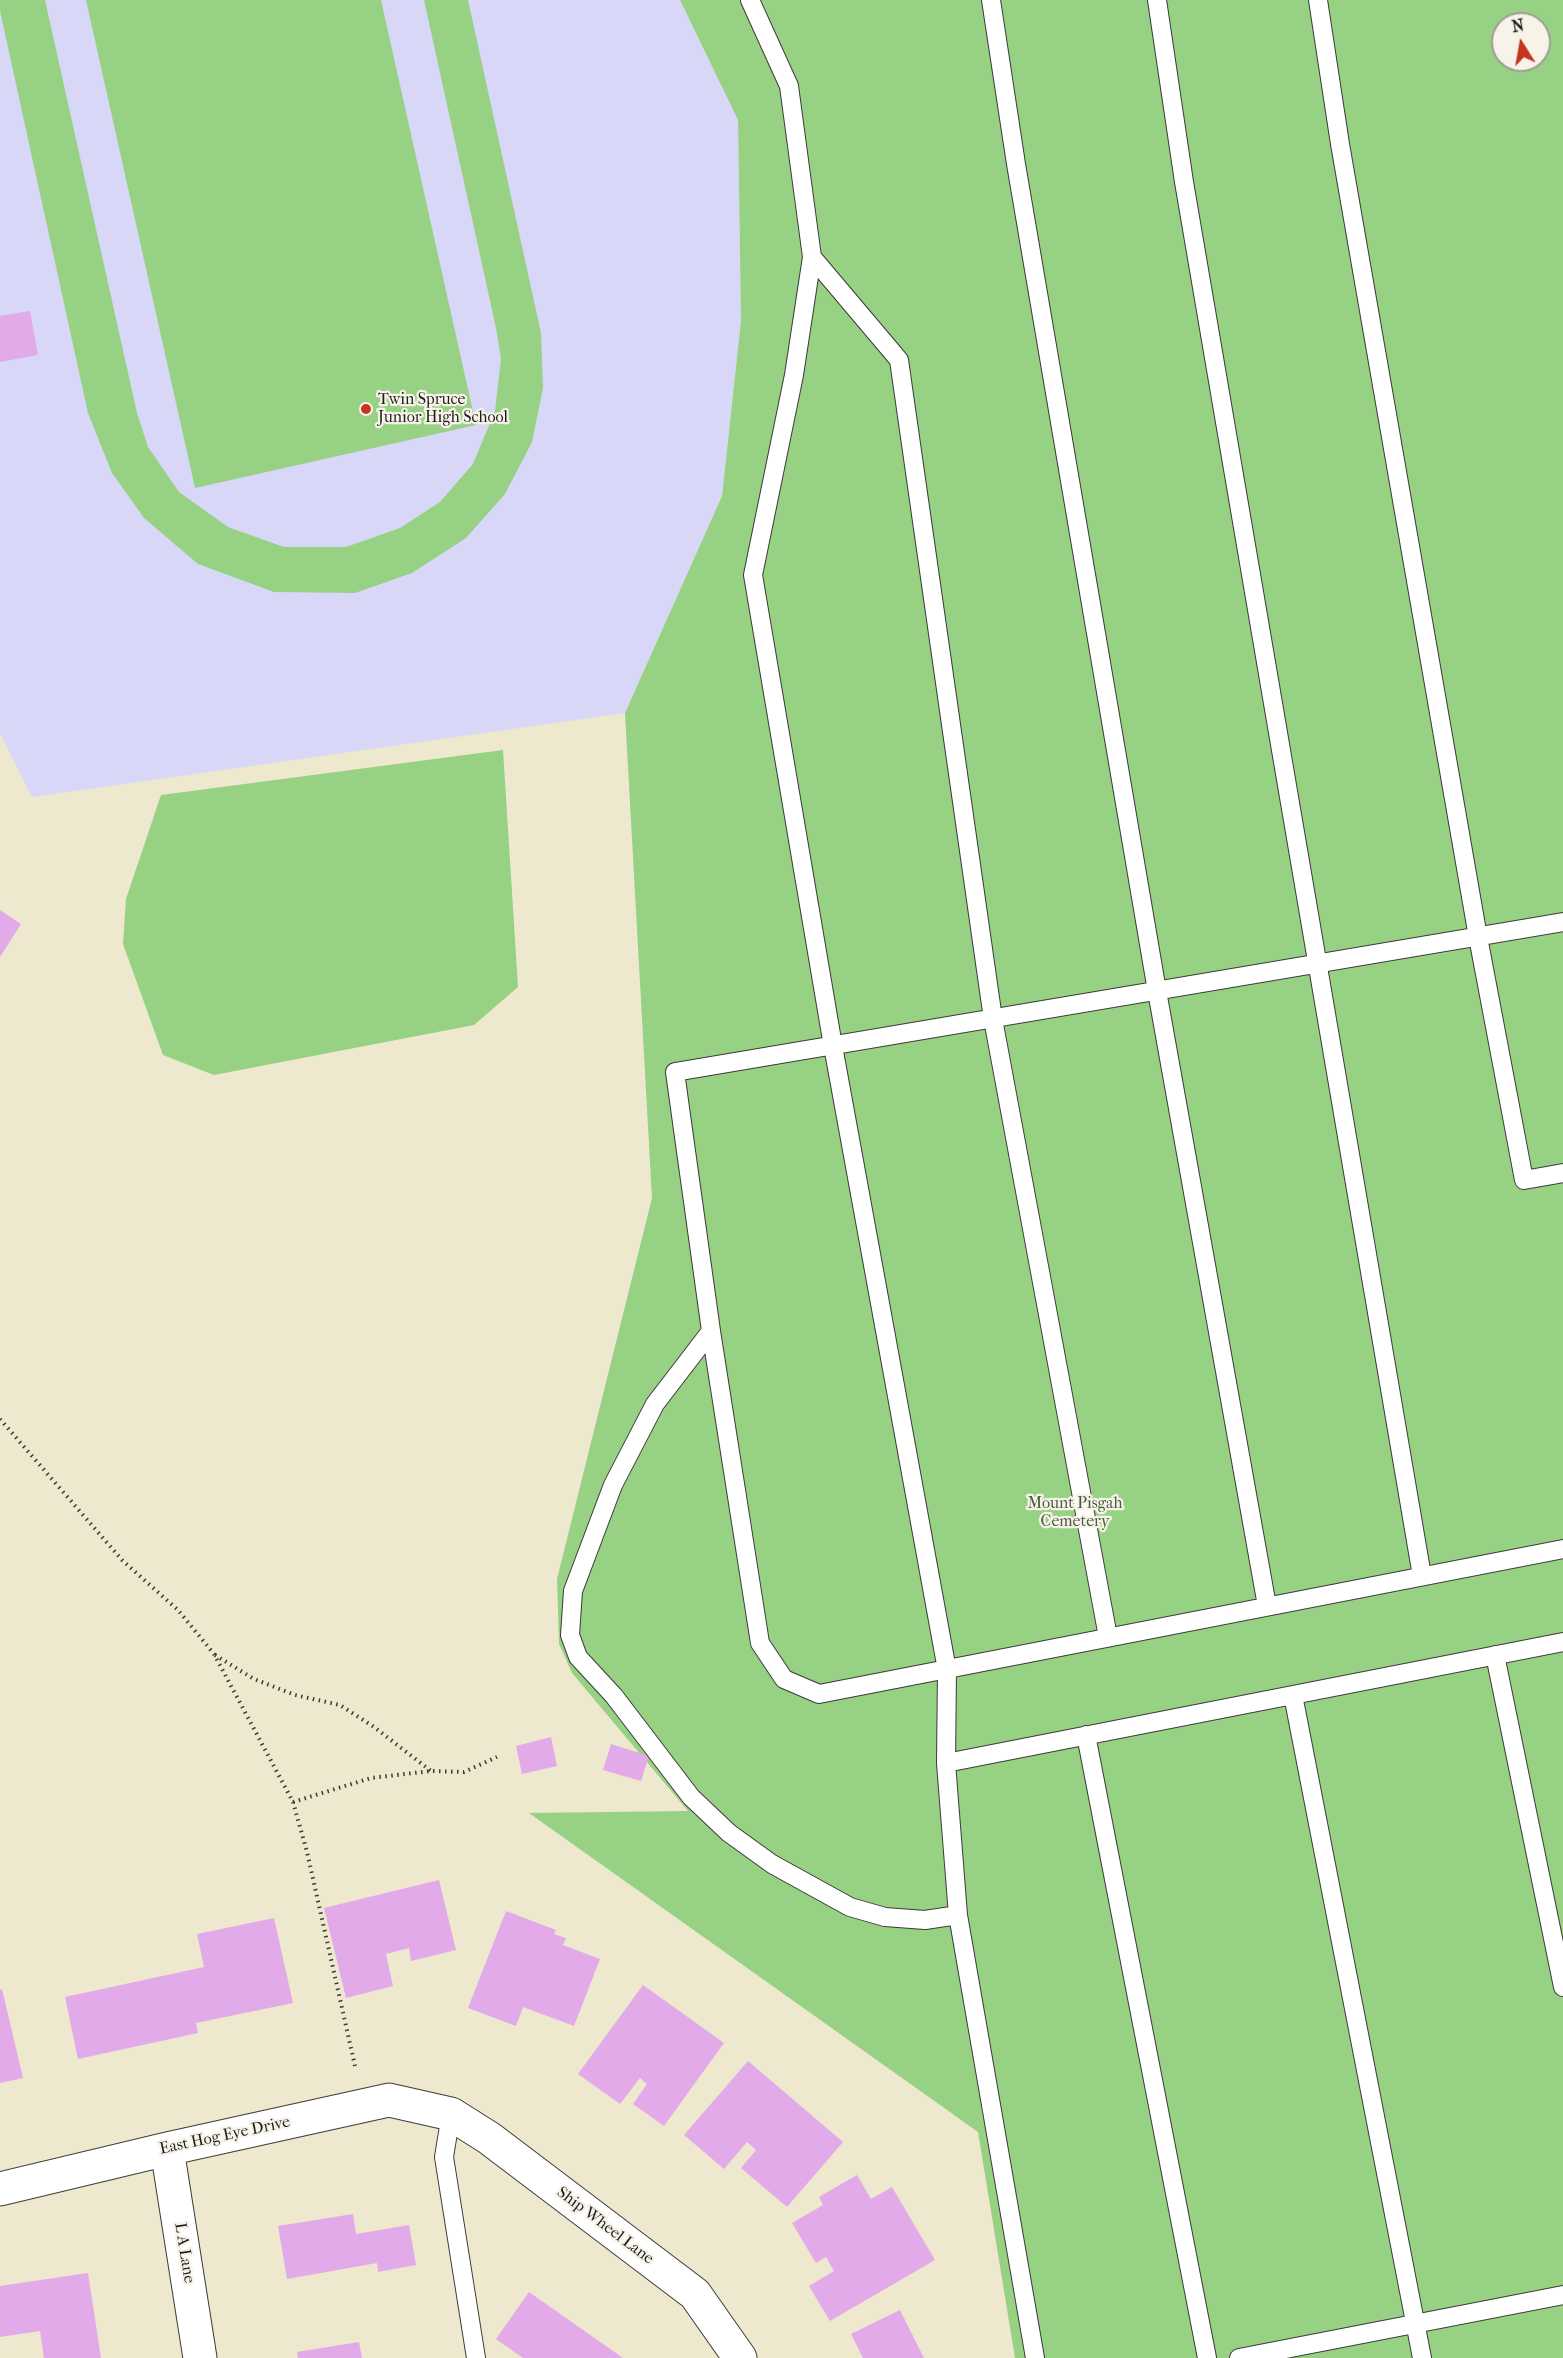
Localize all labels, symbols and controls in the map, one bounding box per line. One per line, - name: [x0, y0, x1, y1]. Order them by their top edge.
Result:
- north arrow: [1491, 12, 1551, 72]
- text: N: [1510, 15, 1526, 36]
- place label: Twin Spruce Junior High School: [378, 390, 508, 428]
- marker: Twin Spruce Junior High School: [359, 402, 373, 416]
- park label: Mount Pisgah Cemetery: [1028, 1494, 1122, 1532]
- street label: East Hog Eye Drive: [158, 2113, 292, 2159]
- street label: Ship Wheel Lane: [553, 2183, 657, 2269]
- street label: L A Lane: [170, 2221, 198, 2285]

